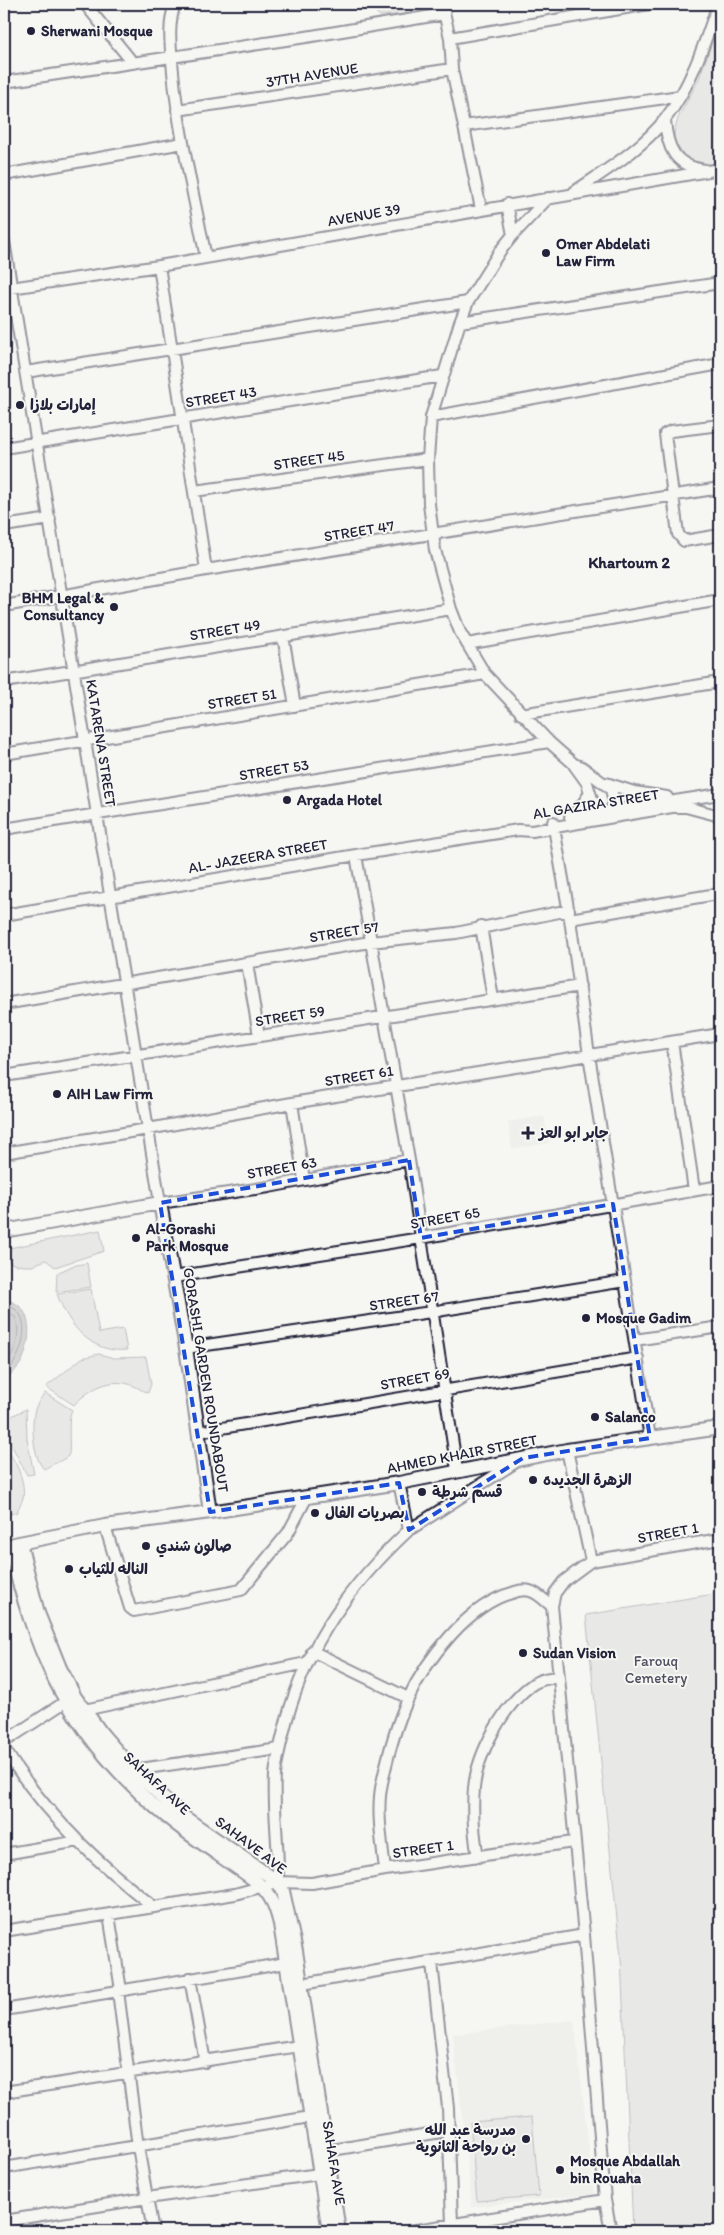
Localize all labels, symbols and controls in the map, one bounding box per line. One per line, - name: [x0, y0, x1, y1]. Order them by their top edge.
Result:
- place label: Sherwani Mosque: [41, 22, 153, 41]
- marker: Sherwani Mosque: [25, 25, 37, 37]
- street label: 37TH AVENUE: [265, 59, 359, 91]
- street label: AVENUE 39: [326, 200, 402, 230]
- place label: Omer Abdelati Law Firm: [556, 235, 650, 270]
- marker: Omer Abdelati Law Firm: [540, 247, 552, 259]
- street label: STREET 43: [184, 382, 258, 412]
- place label: إمارات بلازا: [30, 396, 96, 415]
- marker: إمارات بلازا: [14, 399, 26, 411]
- street label: STREET 45: [272, 446, 346, 474]
- street label: STREET 47: [323, 516, 396, 545]
- district label: Khartoum 2: [588, 553, 670, 572]
- place label: BHM Legal & Consultancy: [22, 589, 105, 625]
- marker: BHM Legal & Consultancy: [108, 601, 120, 613]
- street label: STREET 49: [188, 616, 262, 644]
- street label: KATARENA STREET: [82, 678, 120, 809]
- street label: STREET 51: [206, 685, 278, 713]
- street label: STREET 53: [238, 756, 310, 784]
- street label: AL GAZIRA STREET: [532, 785, 661, 823]
- place label: Argada Hotel: [296, 791, 383, 810]
- marker: Argada Hotel: [281, 794, 293, 806]
- street label: AL- JAZEERA STREET: [187, 835, 330, 877]
- street label: STREET 57: [308, 918, 380, 946]
- street label: STREET 59: [254, 1002, 326, 1030]
- street label: STREET 61: [323, 1062, 395, 1090]
- place label: AIH Law Firm: [66, 1085, 153, 1103]
- marker: AIH Law Firm: [51, 1088, 63, 1100]
- place label: جابر ابو العز: [537, 1124, 609, 1143]
- marker: جابر ابو العز: [521, 1126, 535, 1140]
- street label: STREET 63: [246, 1153, 318, 1183]
- street label: STREET 65: [409, 1203, 481, 1233]
- place label: Al-Gorashi Park Mosque: [145, 1220, 229, 1256]
- marker: Al-Gorashi Park Mosque: [130, 1232, 142, 1244]
- street label: GORASHI GARDEN ROUNDABOUT: [179, 1266, 233, 1494]
- street label: STREET 67: [368, 1287, 440, 1315]
- place label: Mosque Gadim: [596, 1309, 692, 1328]
- marker: Mosque Gadim: [580, 1312, 592, 1324]
- street label: STREET 69: [379, 1364, 451, 1394]
- place label: Salanco: [605, 1408, 656, 1426]
- marker: Salanco: [589, 1411, 601, 1423]
- street label: AHMED KHAIR STREET: [385, 1430, 539, 1477]
- place label: الزهرة الجديده: [543, 1471, 632, 1489]
- marker: الزهرة الجديده: [527, 1474, 539, 1486]
- place label: قسم شرطة: [432, 1483, 503, 1503]
- marker: قسم شرطة: [416, 1486, 428, 1498]
- place label: بصريات الفال: [325, 1504, 405, 1522]
- marker: بصريات الفال: [309, 1507, 321, 1519]
- street label: STREET 1: [636, 1519, 700, 1547]
- place label: صالون شندي: [156, 1537, 232, 1558]
- marker: صالون شندي: [140, 1540, 152, 1552]
- place label: الناله للثياب: [79, 1560, 148, 1578]
- marker: الناله للثياب: [63, 1563, 75, 1575]
- place label: Sudan Vision: [533, 1644, 617, 1662]
- marker: Sudan Vision: [517, 1647, 529, 1659]
- park label: Farouq Cemetery: [625, 1652, 687, 1687]
- street label: SAHAFA AVE: [120, 1747, 194, 1819]
- street label: SAHAVE AVE: [212, 1812, 290, 1878]
- street label: STREET 1: [391, 1836, 455, 1862]
- street label: SAHAFA AVE: [318, 2120, 350, 2206]
- place label: مدرسة عبد الله بن رواحة الثانوية: [416, 2121, 516, 2157]
- marker: مدرسة عبد الله بن رواحة الثانوية: [520, 2133, 532, 2145]
- place label: Mosque Abdallah bin Rouaha: [570, 2152, 681, 2187]
- marker: Mosque Abdallah bin Rouaha: [554, 2164, 566, 2176]

